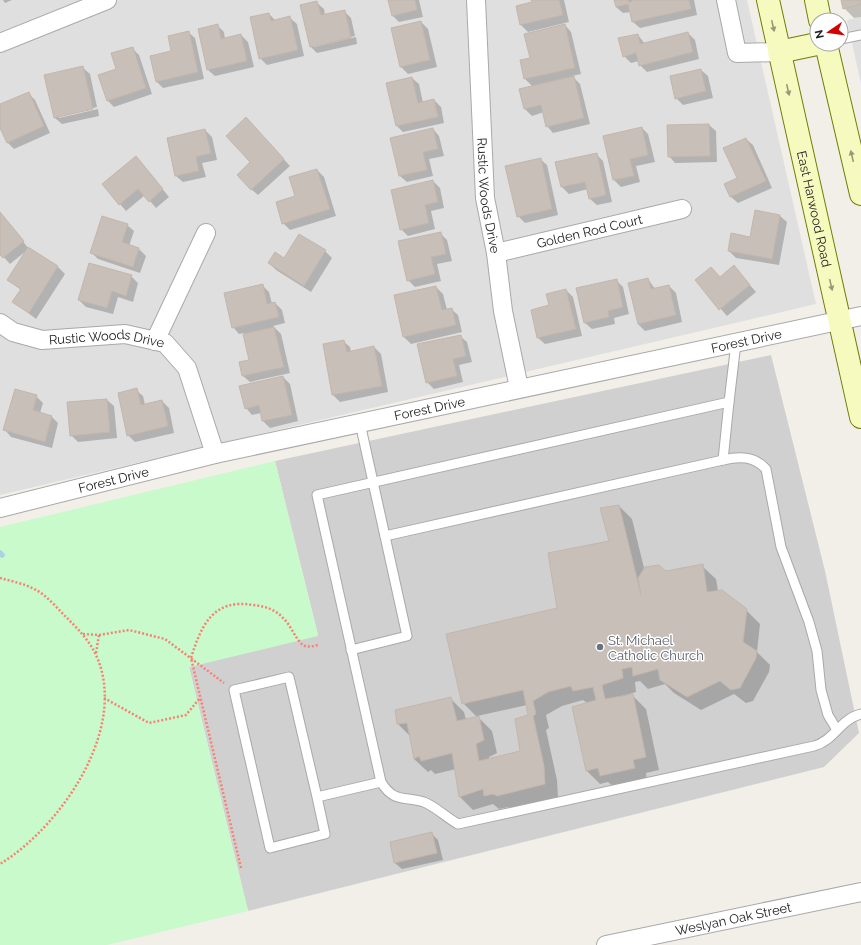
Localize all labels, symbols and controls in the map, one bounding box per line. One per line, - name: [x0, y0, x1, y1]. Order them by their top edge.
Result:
- north arrow: [809, 12, 849, 52]
- one-way arrow: [771, 20, 777, 32]
- text: N: [812, 29, 827, 40]
- one-way arrow: [785, 84, 791, 96]
- street label: Rustic Woods Drive: [475, 137, 503, 255]
- street label: East Harwood Road: [794, 149, 835, 268]
- one-way arrow: [849, 150, 855, 162]
- street label: Golden Rod Court: [535, 211, 644, 251]
- one-way arrow: [829, 279, 835, 291]
- street label: Forest Drive: [710, 326, 783, 355]
- street label: Rustic Woods Drive: [48, 327, 166, 350]
- street label: Forest Drive: [393, 393, 467, 423]
- street label: Forest Drive: [77, 463, 151, 496]
- place label: St. Michael Catholic Church: [608, 633, 704, 663]
- marker: St. Michael Catholic Church: [595, 642, 605, 652]
- street label: Weslyan Oak Street: [674, 899, 793, 938]

